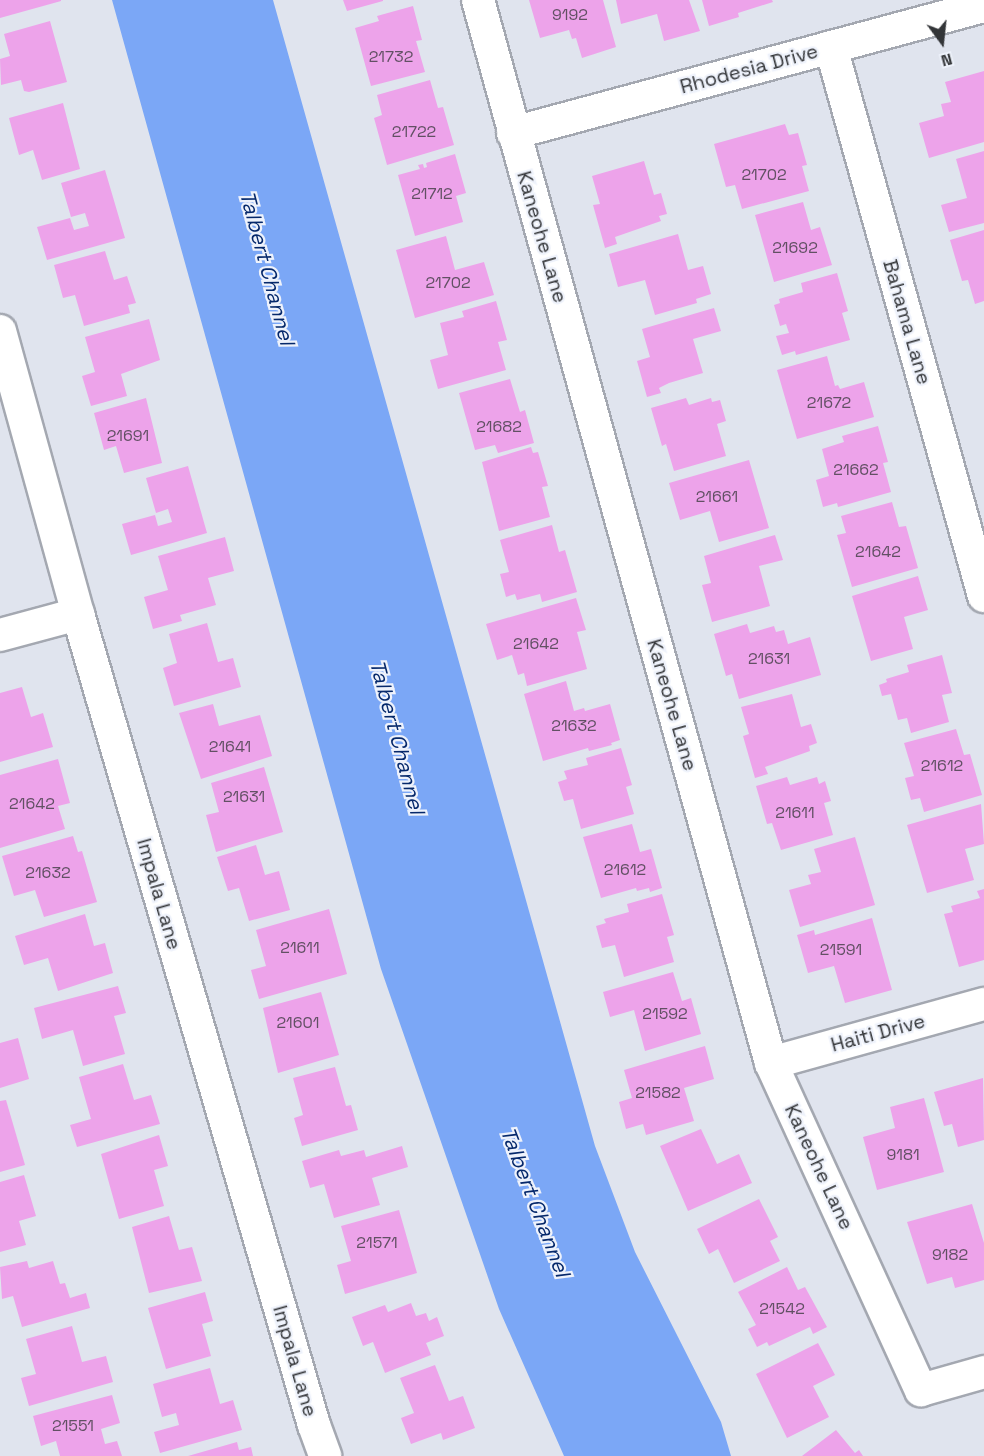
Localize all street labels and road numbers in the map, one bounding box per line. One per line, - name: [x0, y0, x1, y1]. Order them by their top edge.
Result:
- street label: Rhodesia Drive: [677, 39, 821, 99]
- street label: Kaneohe Lane: [512, 168, 572, 306]
- street label: Bahama Lane: [878, 257, 936, 387]
- street label: Kaneohe Lane: [642, 636, 702, 774]
- street label: Impala Lane: [132, 836, 186, 952]
- street label: Haiti Drive: [828, 1009, 928, 1057]
- street label: Kaneohe Lane: [779, 1100, 859, 1234]
- street label: Impala Lane: [268, 1303, 322, 1419]

